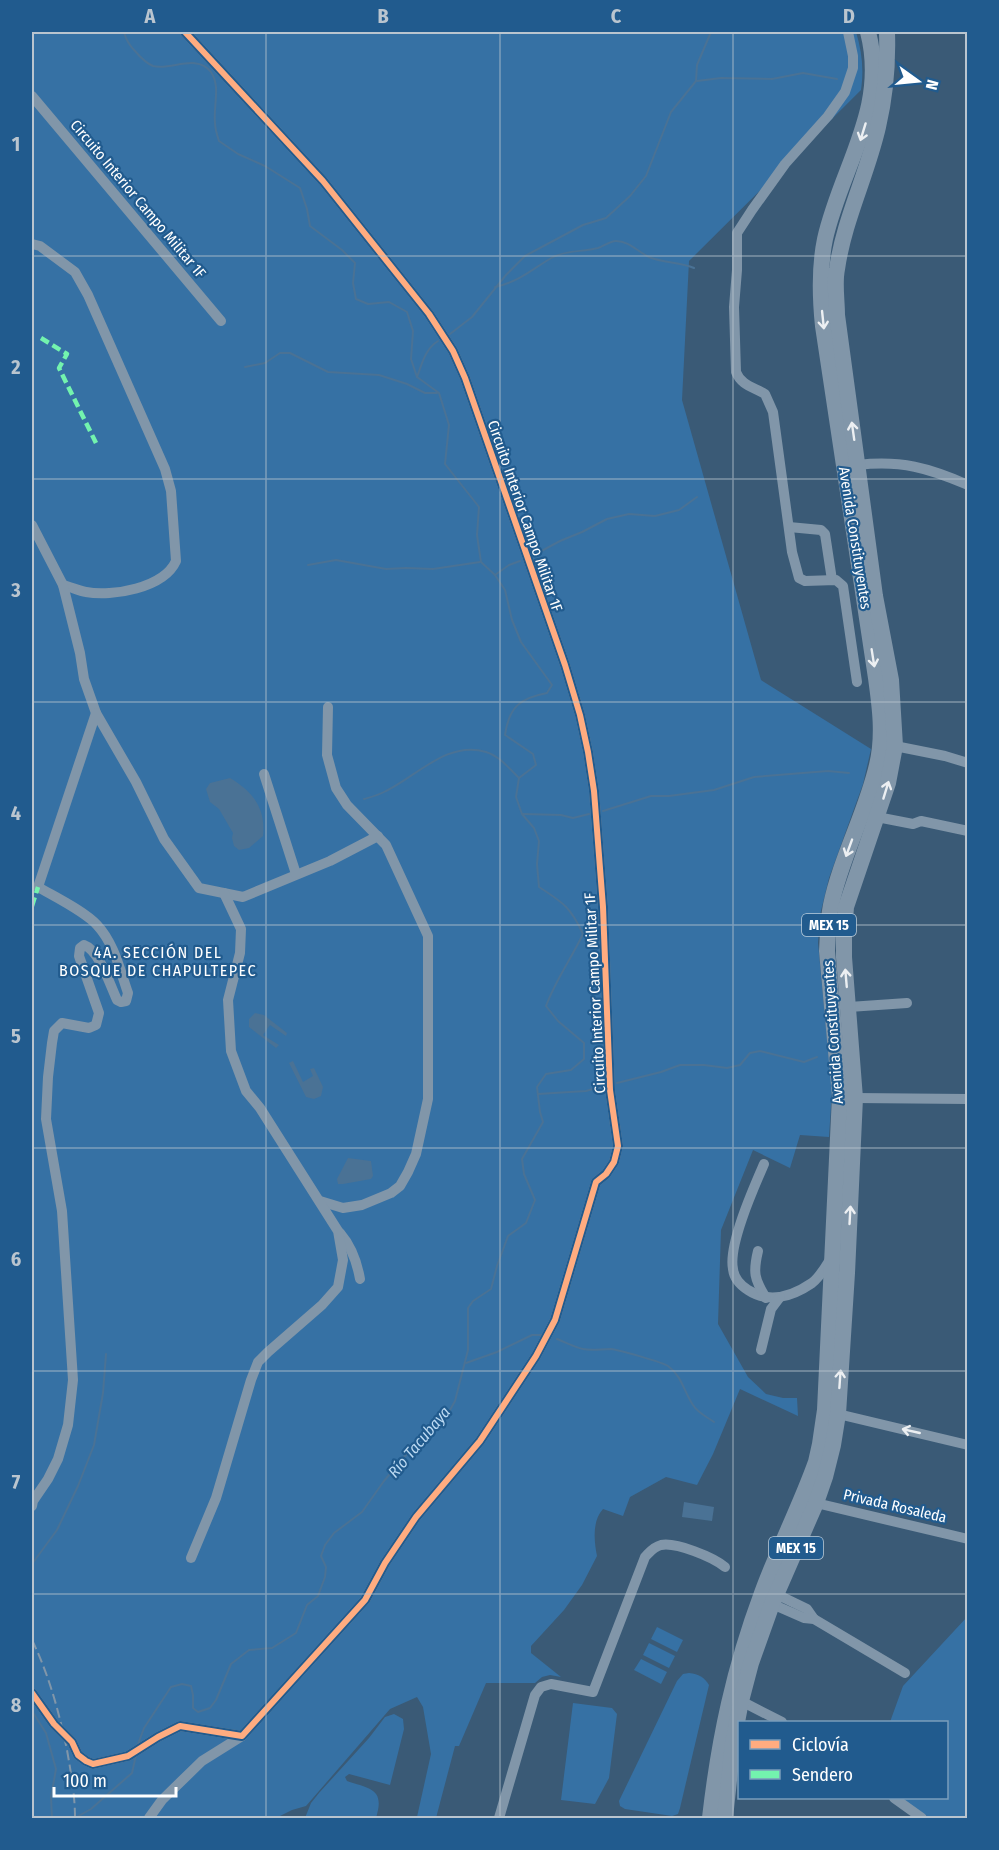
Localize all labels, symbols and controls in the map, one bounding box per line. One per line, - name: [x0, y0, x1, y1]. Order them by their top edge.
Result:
- text: A: [144, 4, 157, 28]
- text: B: [377, 4, 389, 28]
- text: C: [611, 4, 622, 28]
- text: D: [843, 4, 855, 28]
- north arrow: [888, 51, 948, 111]
- text: N: [922, 78, 942, 92]
- street label: Circuito Interior Campo Militar 1F: [66, 116, 210, 282]
- one-way arrow: [857, 122, 868, 141]
- text: 1: [12, 132, 20, 156]
- one-way arrow: [817, 310, 828, 329]
- text: 2: [10, 355, 21, 379]
- street label: Circuito Interior Campo Militar 1F: [484, 418, 566, 614]
- one-way arrow: [848, 422, 859, 442]
- street label: Avenida Constituyentes: [835, 466, 875, 610]
- text: 3: [10, 578, 21, 602]
- one-way arrow: [868, 648, 879, 668]
- one-way arrow: [881, 781, 892, 800]
- text: 4: [11, 801, 21, 825]
- one-way arrow: [842, 838, 853, 857]
- street label: Circuito Interior Campo Militar 1F: [581, 892, 609, 1094]
- road number: MEX 15: [802, 914, 856, 936]
- district label: 4A. SECCIÓN DEL BOSQUE DE CHAPULTEPEC: [59, 943, 257, 980]
- street label: Avenida Constituyentes: [819, 960, 847, 1104]
- one-way arrow: [840, 969, 851, 989]
- text: 5: [11, 1024, 21, 1048]
- one-way arrow: [844, 1205, 855, 1225]
- text: 6: [11, 1247, 21, 1271]
- one-way arrow: [835, 1370, 846, 1390]
- water label: Río Tacubaya: [384, 1403, 454, 1481]
- one-way arrow: [901, 1425, 921, 1436]
- text: 7: [12, 1470, 21, 1494]
- street label: Privada Rosaleda: [842, 1485, 948, 1527]
- road number: MEX 15: [769, 1537, 823, 1559]
- text: 8: [11, 1693, 22, 1717]
- legend: [738, 1721, 948, 1799]
- text: Ciclovía: [792, 1734, 849, 1756]
- scale bar: [54, 1760, 176, 1798]
- text: Sendero: [792, 1764, 853, 1786]
- text: 100 m: [63, 1770, 107, 1792]

